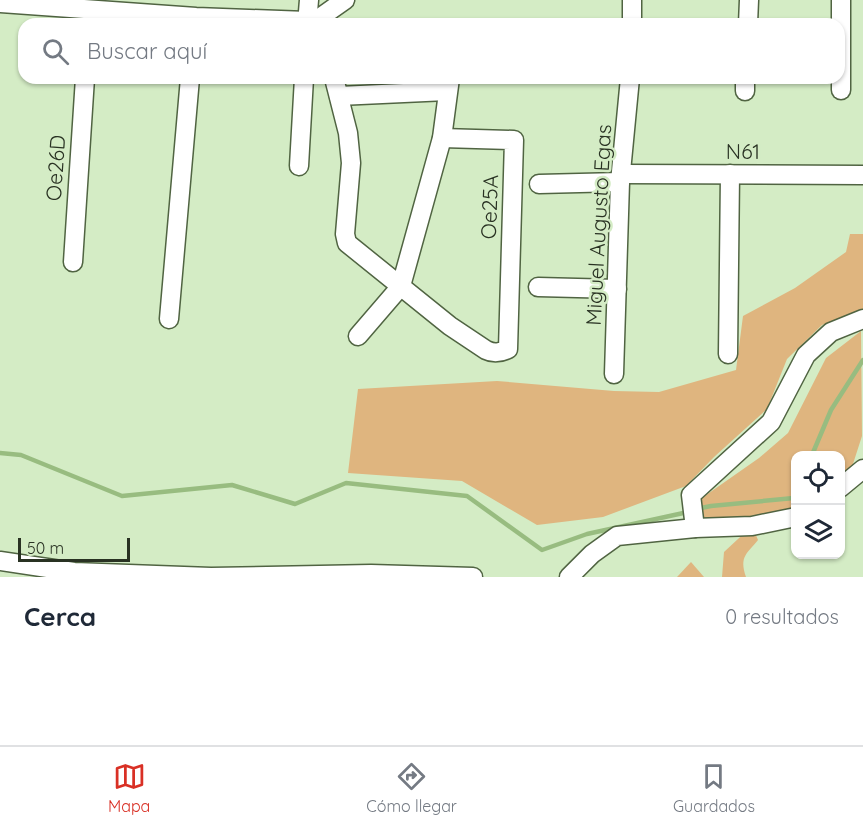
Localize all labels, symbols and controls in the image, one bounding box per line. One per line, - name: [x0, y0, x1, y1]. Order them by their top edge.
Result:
- search box: [18, 18, 845, 84]
- icon: search: [39, 35, 72, 68]
- text: Buscar aquí: [87, 37, 207, 65]
- street label: Miguel Augusto Egas: [580, 124, 616, 326]
- street label: Oe26D: [40, 134, 70, 202]
- street label: N61: [726, 138, 760, 164]
- street label: Oe25A: [475, 174, 503, 240]
- map controls: [791, 451, 845, 559]
- button: locate: [791, 451, 845, 505]
- button: layers: [791, 505, 845, 559]
- scale bar: [18, 535, 130, 562]
- text: 50 m: [27, 538, 64, 558]
- text: Cerca: [24, 600, 96, 633]
- text: 0 resultados: [725, 604, 839, 629]
- tab: Mapa: [108, 760, 150, 816]
- tab: Cómo llegar: [366, 760, 457, 816]
- tab: Guardados: [673, 760, 755, 816]

